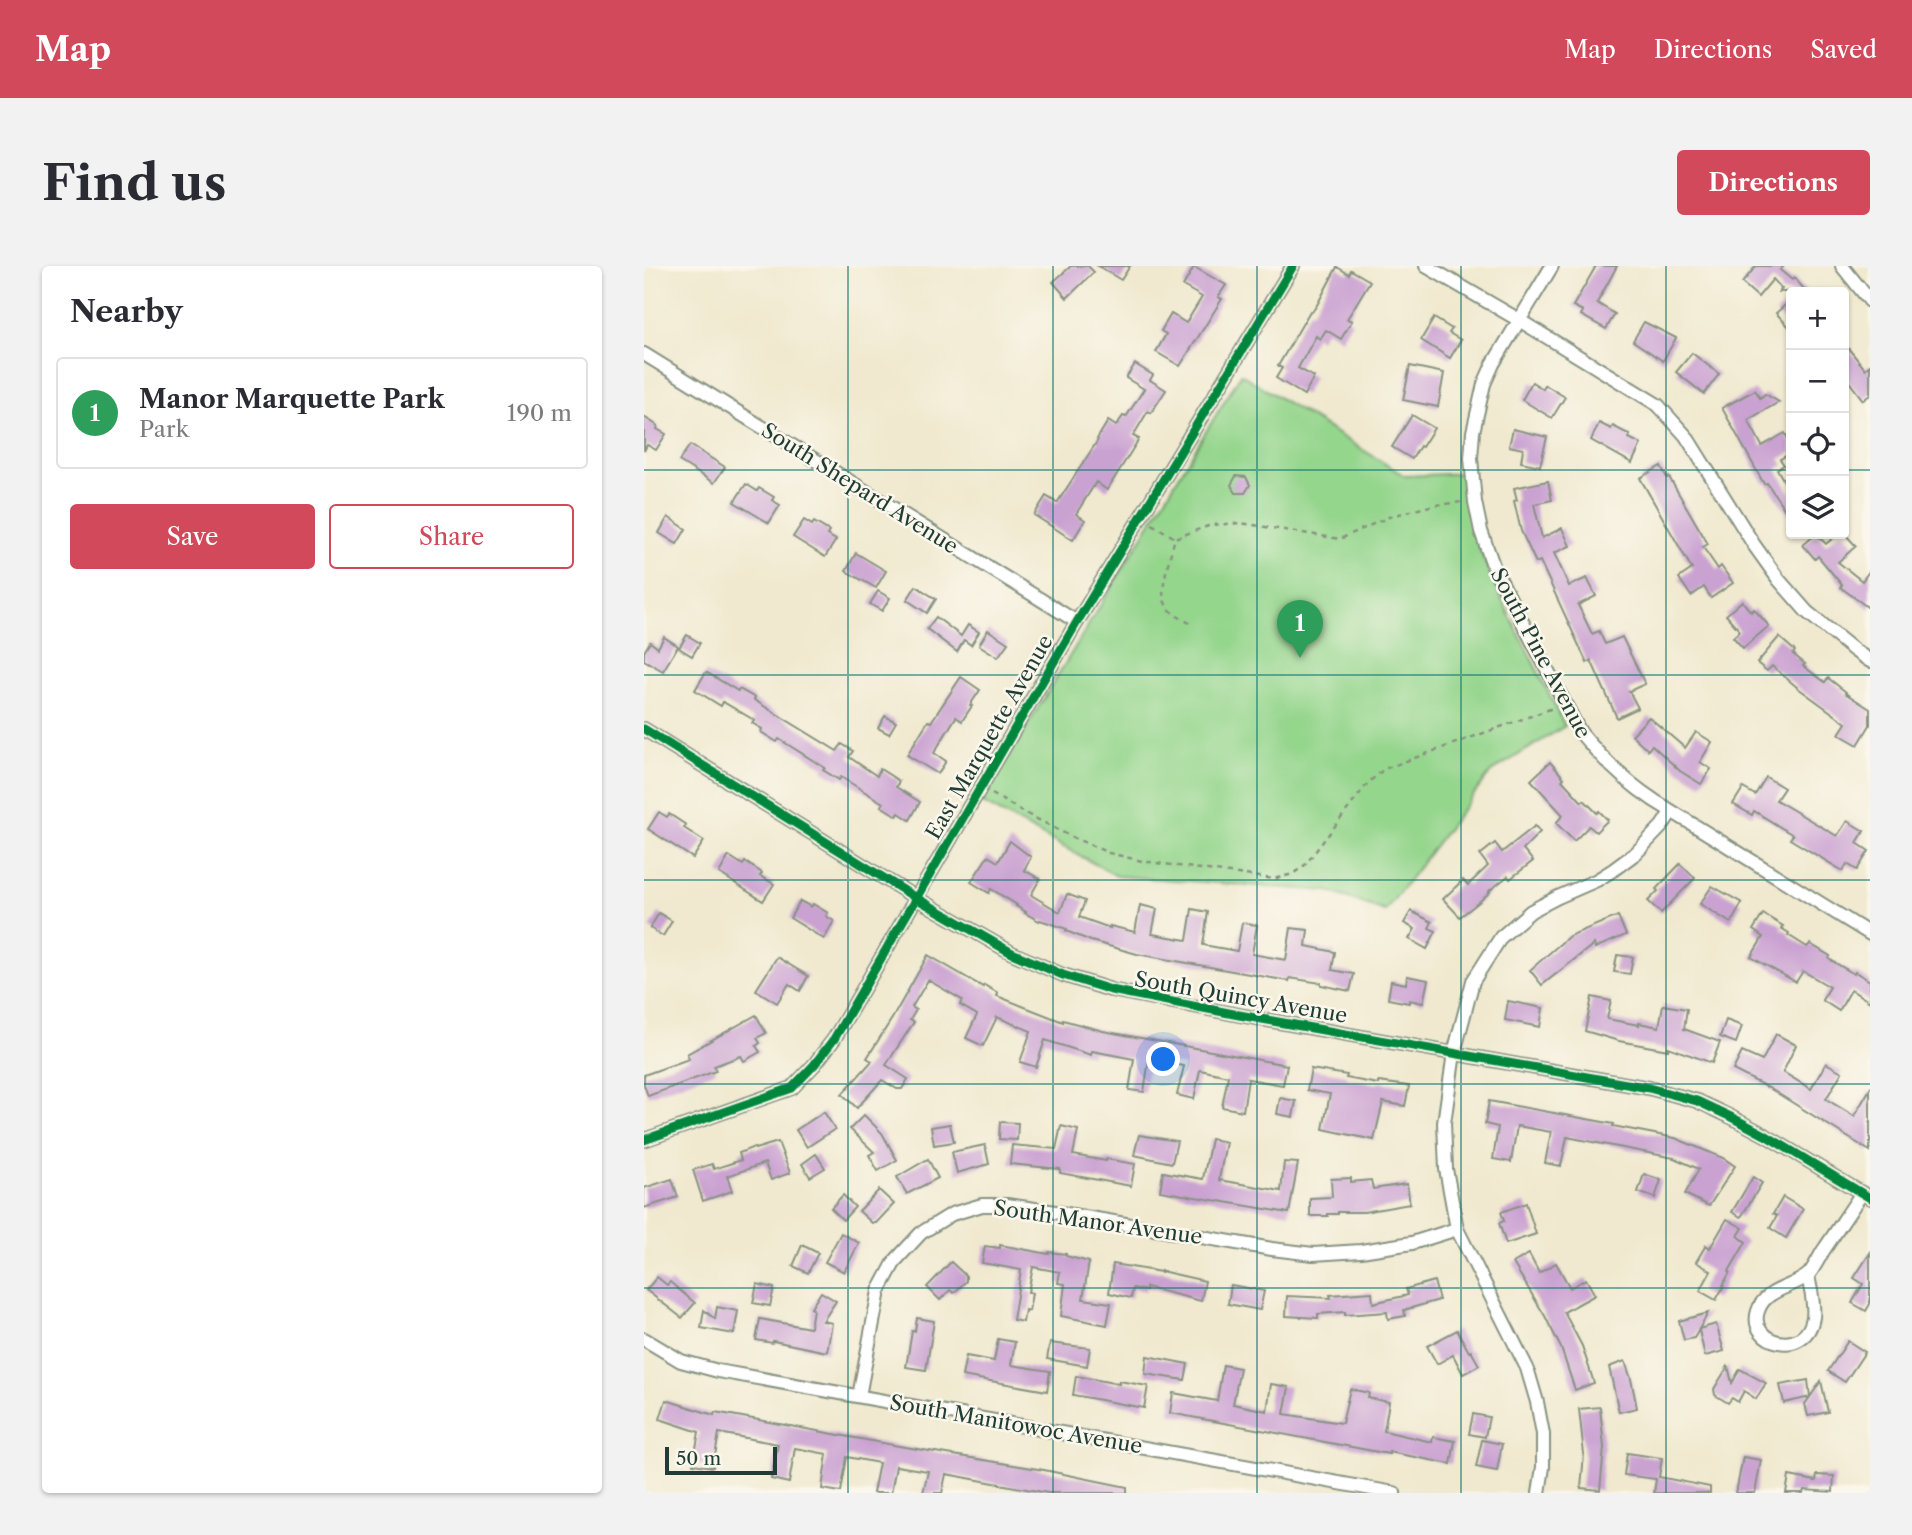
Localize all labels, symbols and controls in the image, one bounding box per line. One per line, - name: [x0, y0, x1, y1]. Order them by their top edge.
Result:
- text: Map: [35, 29, 111, 70]
- text: Map: [1564, 35, 1616, 64]
- text: Directions: [1654, 35, 1772, 64]
- text: Saved: [1810, 35, 1877, 64]
- button: Directions: [1677, 150, 1870, 215]
- text: Find us: [42, 152, 226, 213]
- map controls: [1786, 287, 1849, 539]
- button: +: [1786, 287, 1849, 350]
- text: Nearby: [70, 293, 183, 330]
- button: −: [1786, 350, 1849, 413]
- text: Manor Marquette Park: [139, 383, 445, 415]
- text: 1: [90, 399, 100, 427]
- text: 190 m: [507, 399, 572, 427]
- button: locate: [1786, 413, 1849, 476]
- text: Park: [139, 415, 189, 443]
- street label: South Shepard Avenue: [757, 417, 963, 559]
- button: layers: [1786, 476, 1849, 539]
- button: Save: [70, 504, 315, 569]
- button: Share: [329, 504, 574, 569]
- street label: South Pine Avenue: [1486, 564, 1596, 742]
- pin: 1: [1277, 600, 1323, 658]
- street label: East Marquette Avenue: [920, 630, 1058, 844]
- street label: South Quincy Avenue: [1133, 966, 1349, 1028]
- your location: [1146, 1042, 1180, 1076]
- street label: South Manor Avenue: [992, 1195, 1204, 1249]
- street label: South Manitowoc Avenue: [888, 1389, 1144, 1459]
- scale bar: [665, 1444, 777, 1476]
- text: 50 m: [676, 1447, 721, 1470]

